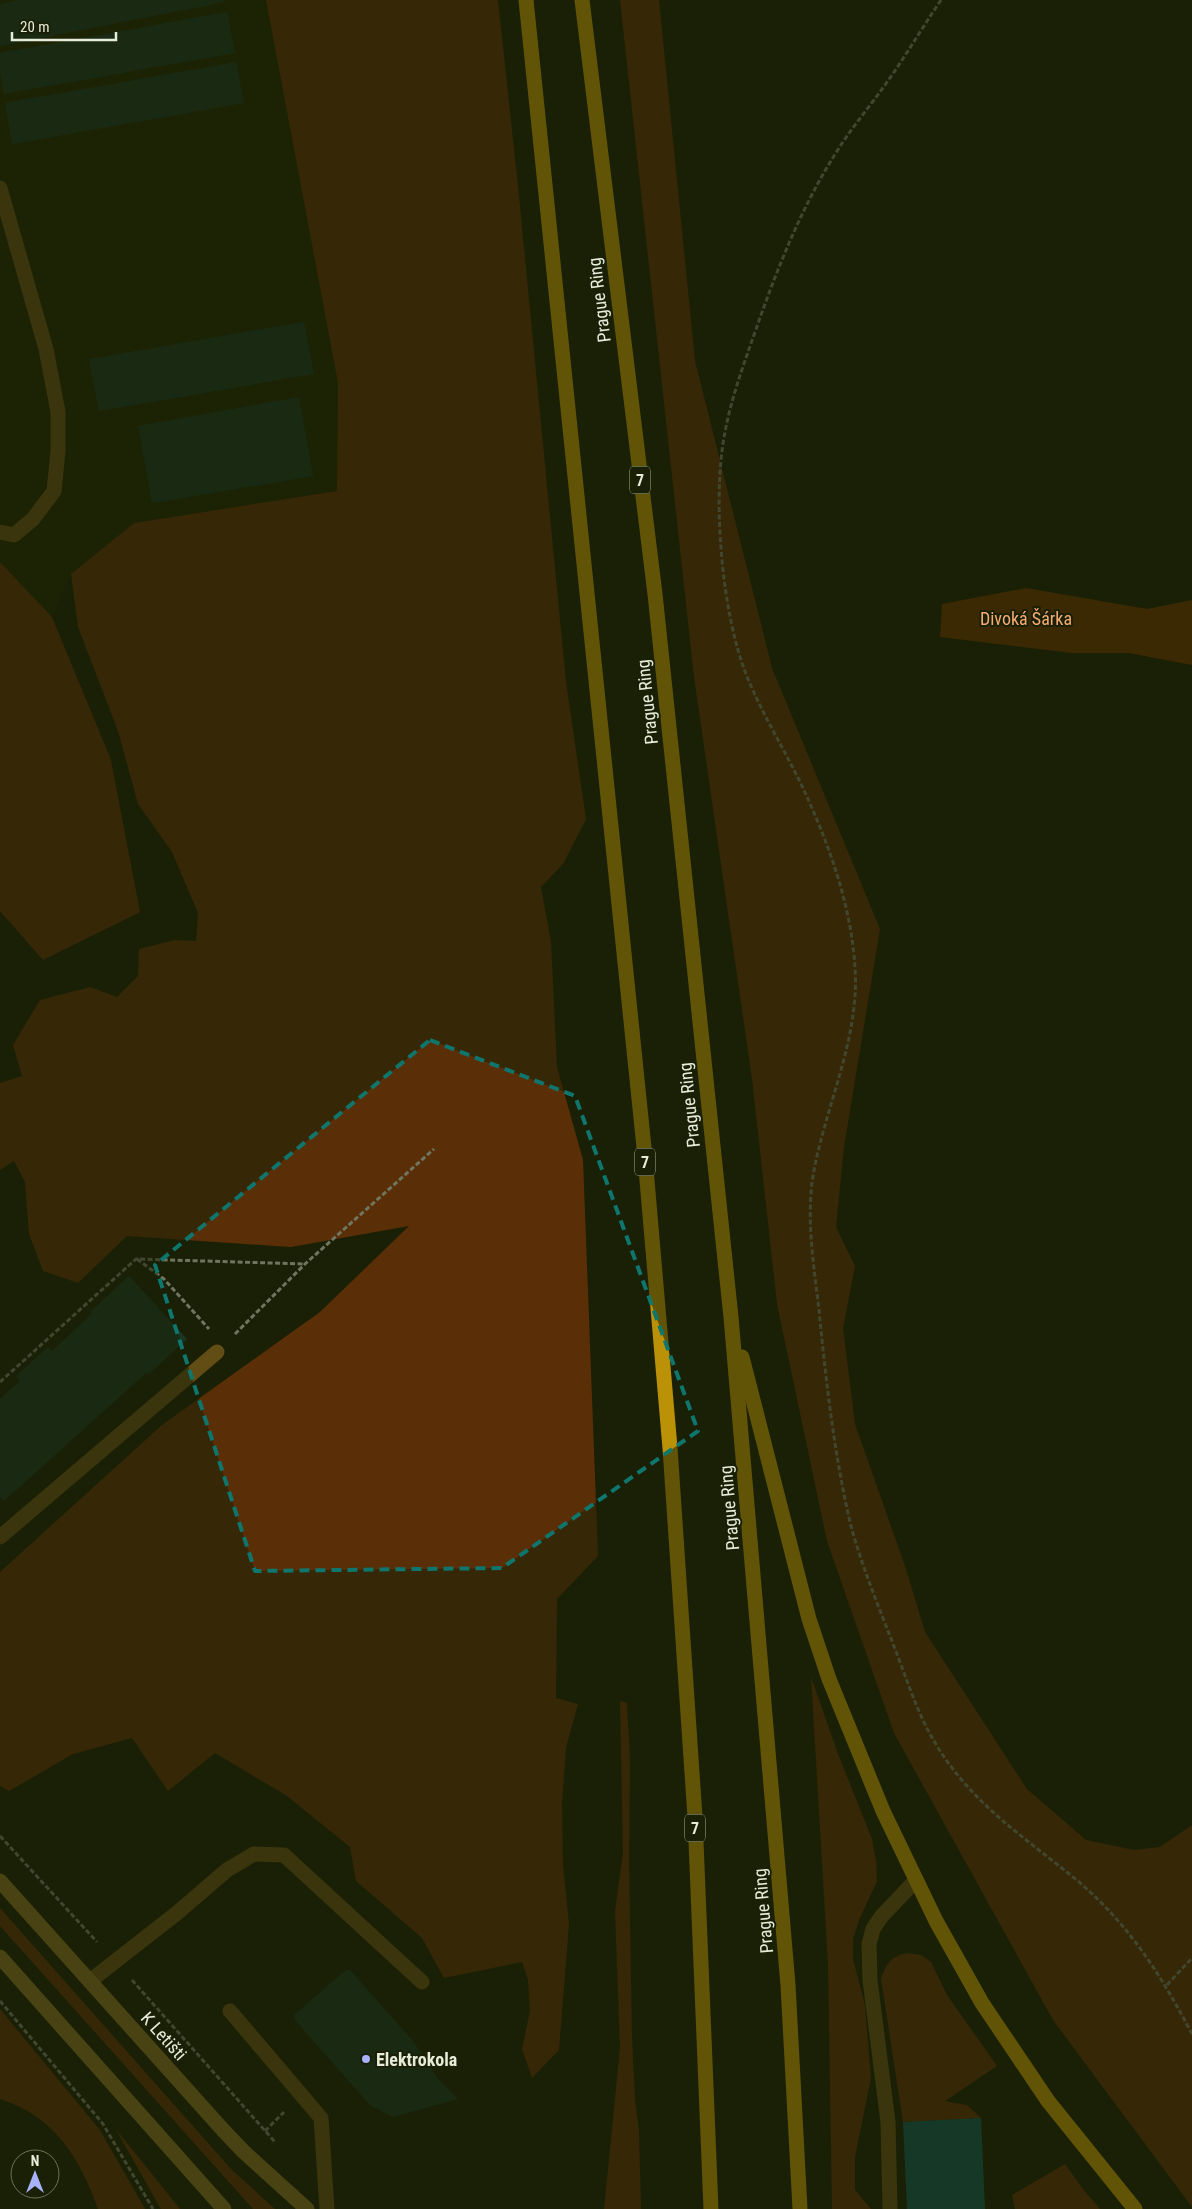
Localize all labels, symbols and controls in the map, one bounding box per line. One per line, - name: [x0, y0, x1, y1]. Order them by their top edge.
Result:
- scale bar: [12, 10, 116, 42]
- text: 20 m: [20, 18, 50, 36]
- street label: Prague Ring: [583, 256, 615, 344]
- road number: 7: [630, 466, 650, 494]
- park label: Divoká Šárka: [980, 608, 1072, 629]
- street label: Prague Ring: [632, 659, 662, 745]
- street label: Prague Ring: [674, 1062, 704, 1148]
- road number: 7: [635, 1148, 655, 1176]
- street label: Prague Ring: [715, 1465, 743, 1551]
- road number: 7: [685, 1815, 705, 1842]
- street label: Prague Ring: [749, 1868, 777, 1954]
- street label: K Letišti: [137, 2007, 191, 2065]
- place label: Elektrokola: [376, 2049, 457, 2070]
- marker: Elektrokola: [360, 2053, 372, 2065]
- north arrow: [10, 2149, 60, 2199]
- text: N: [31, 2153, 39, 2169]

